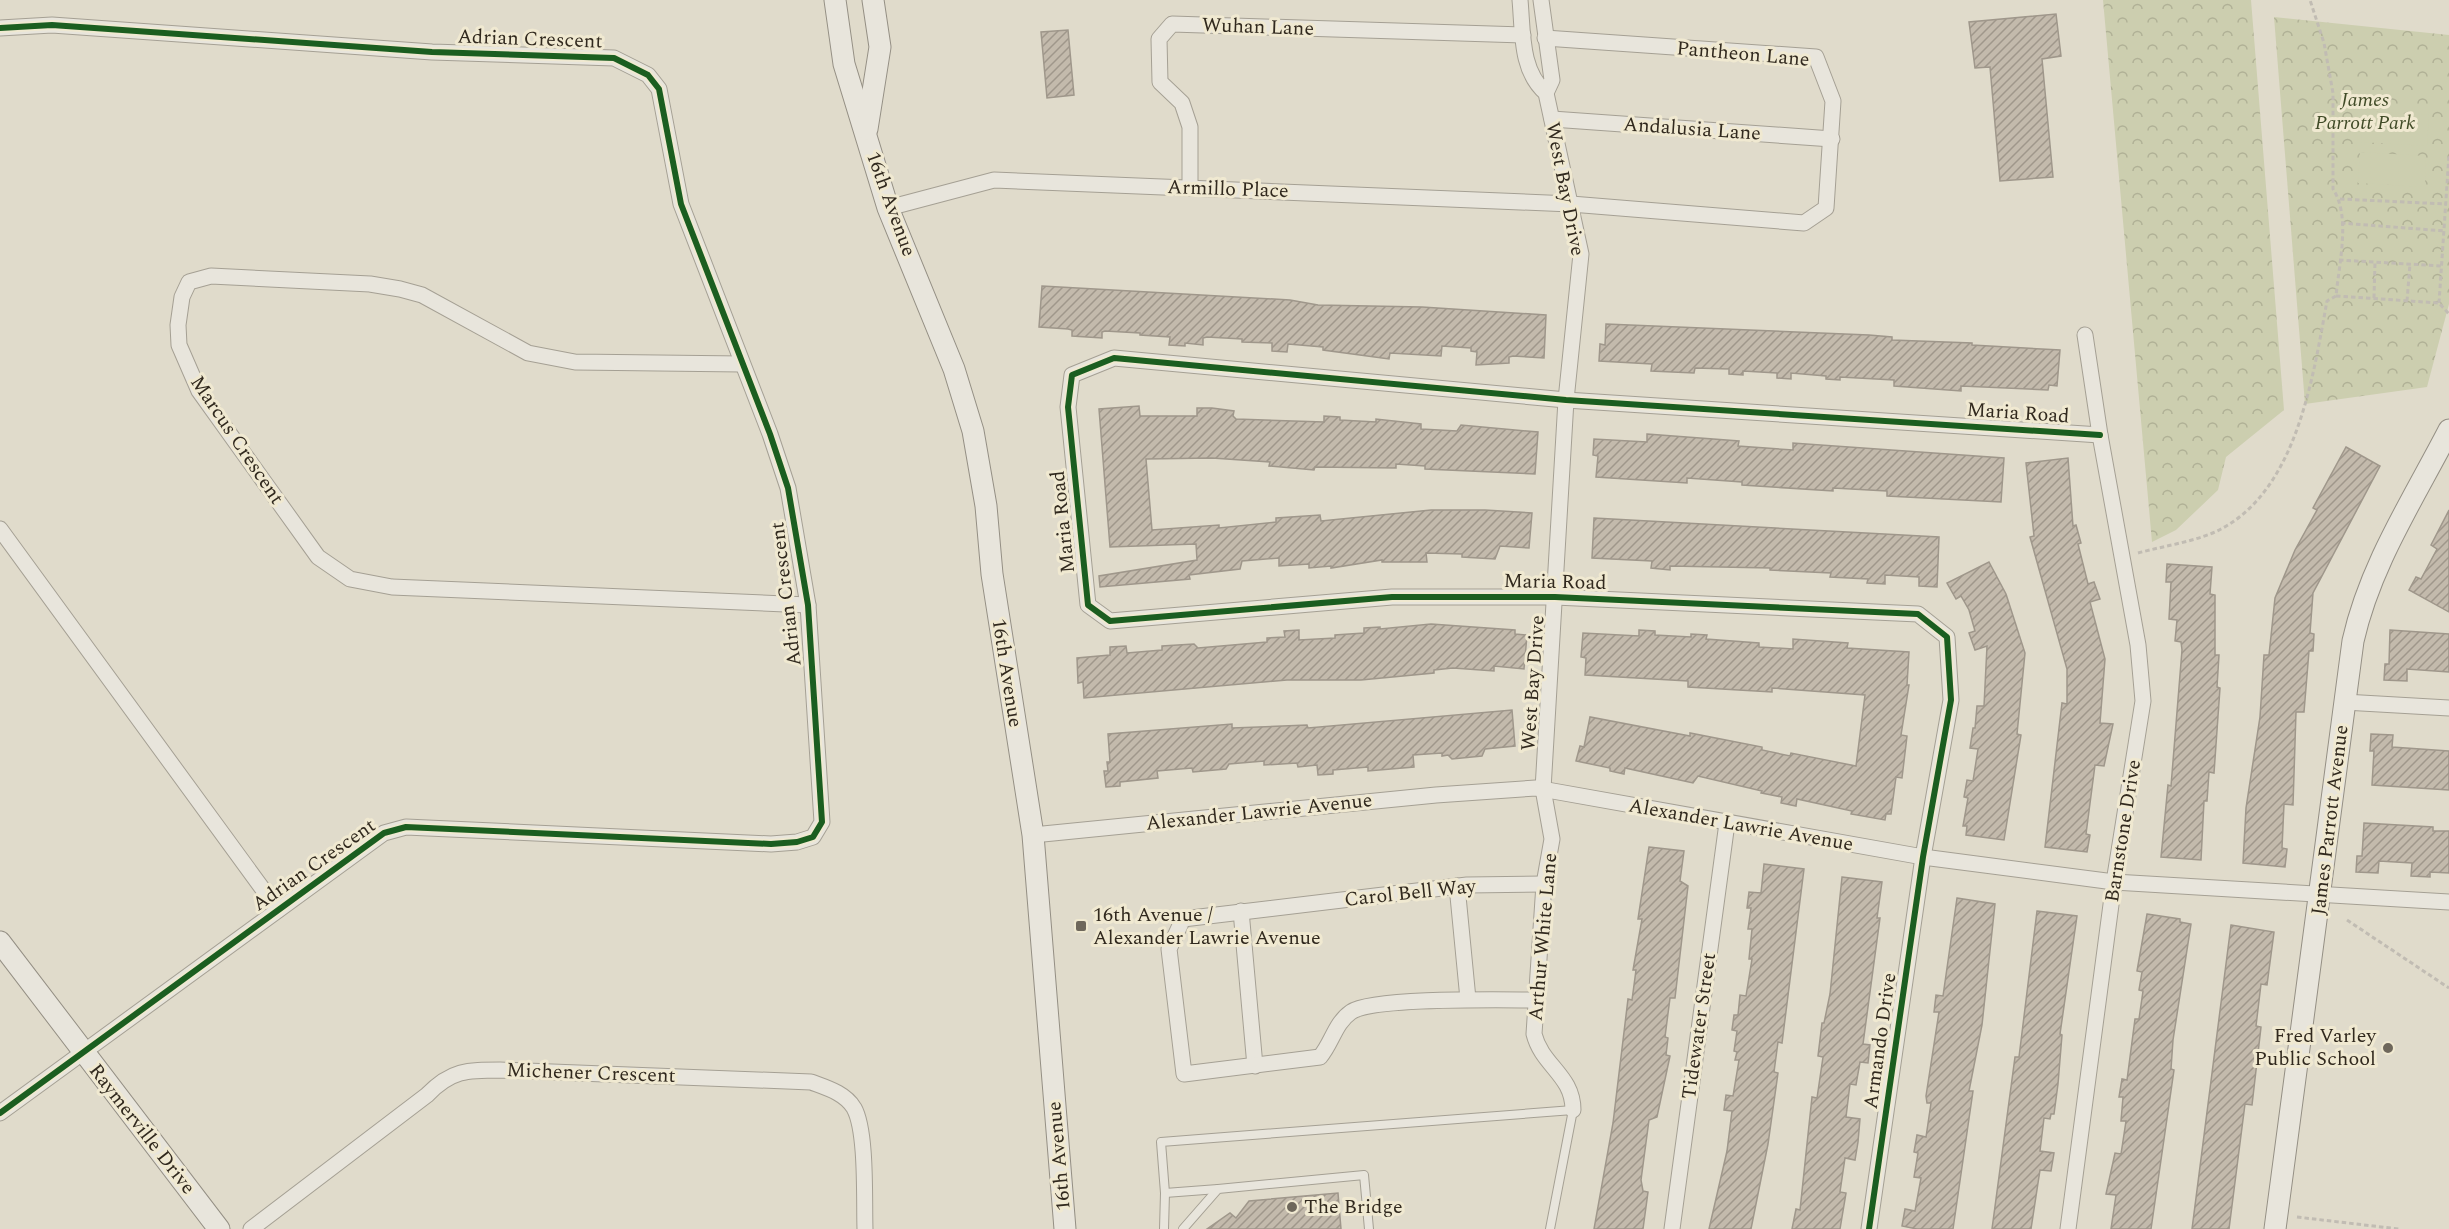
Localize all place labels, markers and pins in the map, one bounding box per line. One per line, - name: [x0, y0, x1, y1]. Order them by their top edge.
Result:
- place label: 16th Avenue / Alexander Lawrie Avenue: [1093, 900, 1321, 953]
- marker: 16th Avenue / Alexander Lawrie Avenue: [1074, 919, 1088, 933]
- place label: Fred Varley Public School: [2254, 1021, 2377, 1074]
- marker: Fred Varley Public School: [2381, 1041, 2395, 1055]
- place label: The Bridge: [1304, 1192, 1403, 1222]
- marker: The Bridge: [1285, 1200, 1299, 1214]

